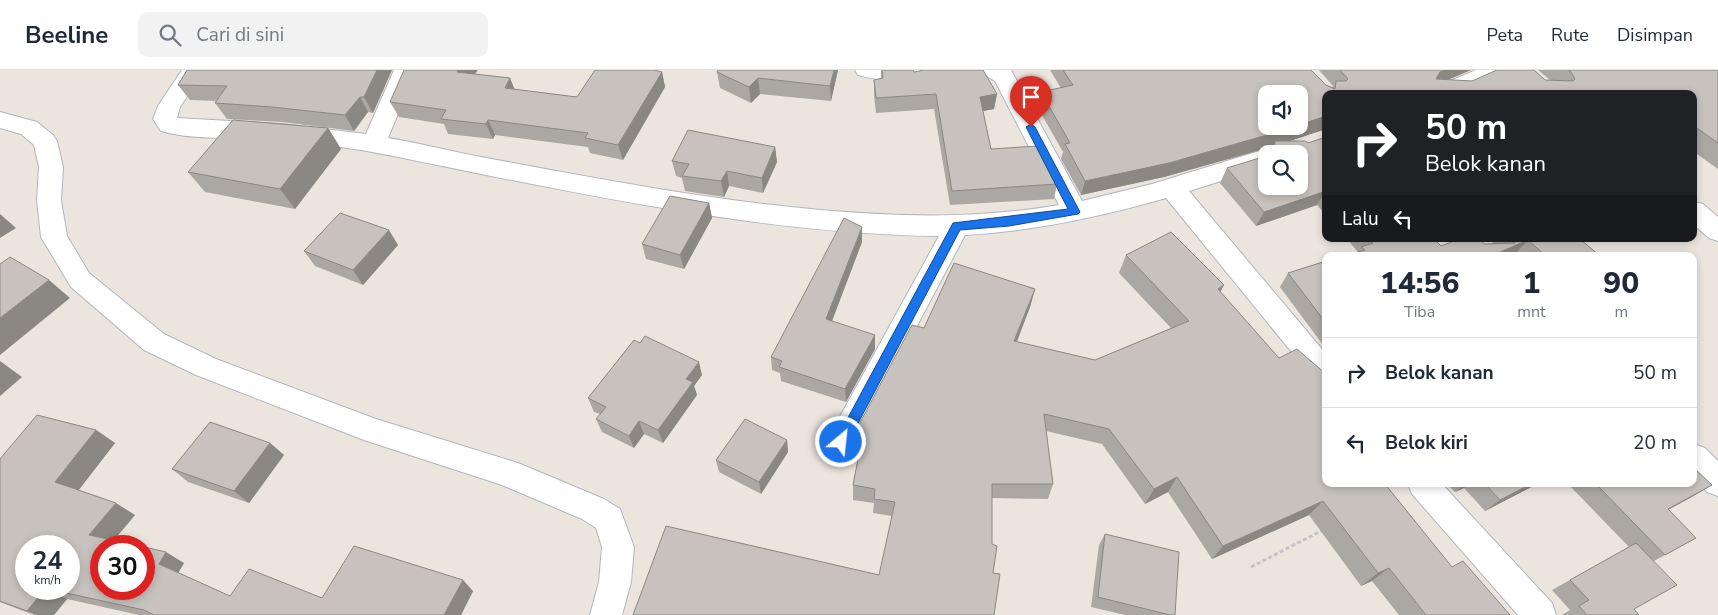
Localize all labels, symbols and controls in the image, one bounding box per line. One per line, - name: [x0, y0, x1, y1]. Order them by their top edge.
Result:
- search box: [138, 12, 488, 57]
- text: Beeline: [25, 19, 108, 51]
- icon: search: [156, 21, 184, 49]
- text: Cari di sini: [196, 22, 284, 48]
- text: Peta: [1487, 23, 1523, 47]
- text: Rute: [1551, 23, 1589, 47]
- text: Disimpan: [1617, 23, 1693, 47]
- pin: [1010, 76, 1052, 127]
- icon: arrive: [1017, 83, 1045, 111]
- map controls: [1258, 85, 1308, 195]
- button: sound: [1258, 85, 1308, 135]
- text: 50 m: [1425, 104, 1507, 151]
- icon: right: [1342, 110, 1407, 175]
- button: search: [1258, 145, 1308, 195]
- text: Belok kanan: [1425, 149, 1546, 179]
- icon: left: [1389, 205, 1417, 233]
- text: Lalu: [1342, 206, 1379, 232]
- text: 14:56: [1380, 263, 1460, 304]
- text: 1: [1522, 263, 1540, 304]
- text: 90: [1603, 263, 1639, 304]
- text: Tiba: [1404, 301, 1435, 323]
- text: mnt: [1517, 301, 1546, 323]
- text: m: [1614, 301, 1628, 323]
- icon: right: [1342, 359, 1370, 387]
- text: Belok kanan: [1385, 360, 1494, 386]
- text: 50 m: [1633, 360, 1677, 386]
- position arrow: [814, 415, 866, 467]
- icon: left: [1342, 429, 1370, 457]
- text: Belok kiri: [1385, 430, 1468, 456]
- text: 20 m: [1633, 430, 1677, 456]
- speed limit sign: 30: [90, 535, 155, 600]
- text: 24: [32, 544, 63, 578]
- text: km/h: [34, 572, 61, 588]

